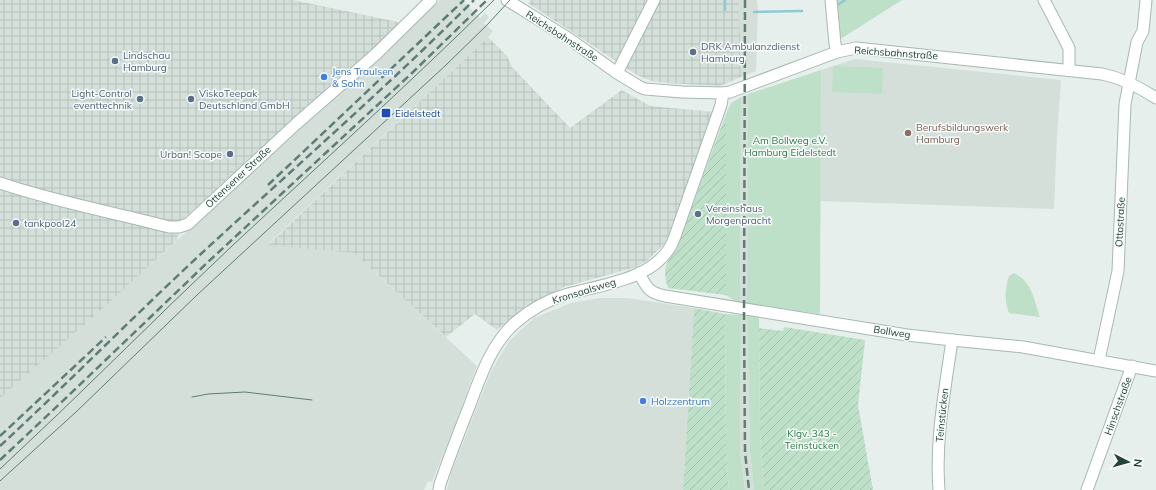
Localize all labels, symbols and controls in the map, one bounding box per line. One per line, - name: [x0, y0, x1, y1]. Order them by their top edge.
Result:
- street label: Reichsbahnstraße: [523, 8, 601, 64]
- place label: DRK Ambulanzdienst Hamburg: [701, 40, 800, 65]
- street label: Reichsbahnstraße: [854, 44, 938, 62]
- marker: DRK Ambulanzdienst Hamburg: [688, 47, 698, 57]
- place label: Lindschau Hamburg: [123, 49, 170, 74]
- marker: Lindschau Hamburg: [110, 56, 120, 66]
- place label: Jens Traulsen & Sohn: [332, 65, 394, 90]
- marker: Jens Traulsen & Sohn: [319, 72, 329, 82]
- place label: Light-Control eventtechnik: [71, 87, 133, 112]
- place label: ViskoTeepak Deutschland GmbH: [199, 87, 290, 112]
- marker: Light-Control eventtechnik: [135, 94, 145, 104]
- marker: ViskoTeepak Deutschland GmbH: [186, 94, 196, 104]
- marker: Eidelstedt: [380, 107, 392, 119]
- place label: Eidelstedt: [395, 107, 441, 120]
- place label: Berufsbildungswerk Hamburg: [916, 121, 1009, 146]
- marker: Berufsbildungswerk Hamburg: [903, 128, 913, 138]
- park label: Am Bollweg e.V. Hamburg Eidelstedt: [744, 134, 836, 159]
- street label: Ottensener Straße: [203, 143, 273, 211]
- place label: Urban! Scope: [160, 148, 222, 161]
- marker: Urban! Scope: [225, 149, 235, 159]
- street label: Ottostraße: [1112, 197, 1128, 247]
- place label: Vereinshaus Morgenpracht: [706, 202, 772, 227]
- marker: Vereinshaus Morgenpracht: [693, 209, 703, 219]
- place label: tankpool24: [24, 217, 76, 230]
- marker: tankpool24: [11, 218, 21, 228]
- street label: Kronsaalsweg: [551, 275, 617, 307]
- street label: Bollweg: [873, 323, 911, 341]
- street label: Hinschstraße: [1101, 375, 1135, 437]
- street label: Teinstücken: [933, 387, 951, 443]
- place label: Holzzentrum: [651, 395, 710, 408]
- marker: Holzzentrum: [638, 396, 648, 406]
- park label: Klgv. 343 - Teinstücken: [785, 427, 839, 452]
- north arrow: [1108, 442, 1148, 482]
- text: N: [1131, 458, 1145, 468]

